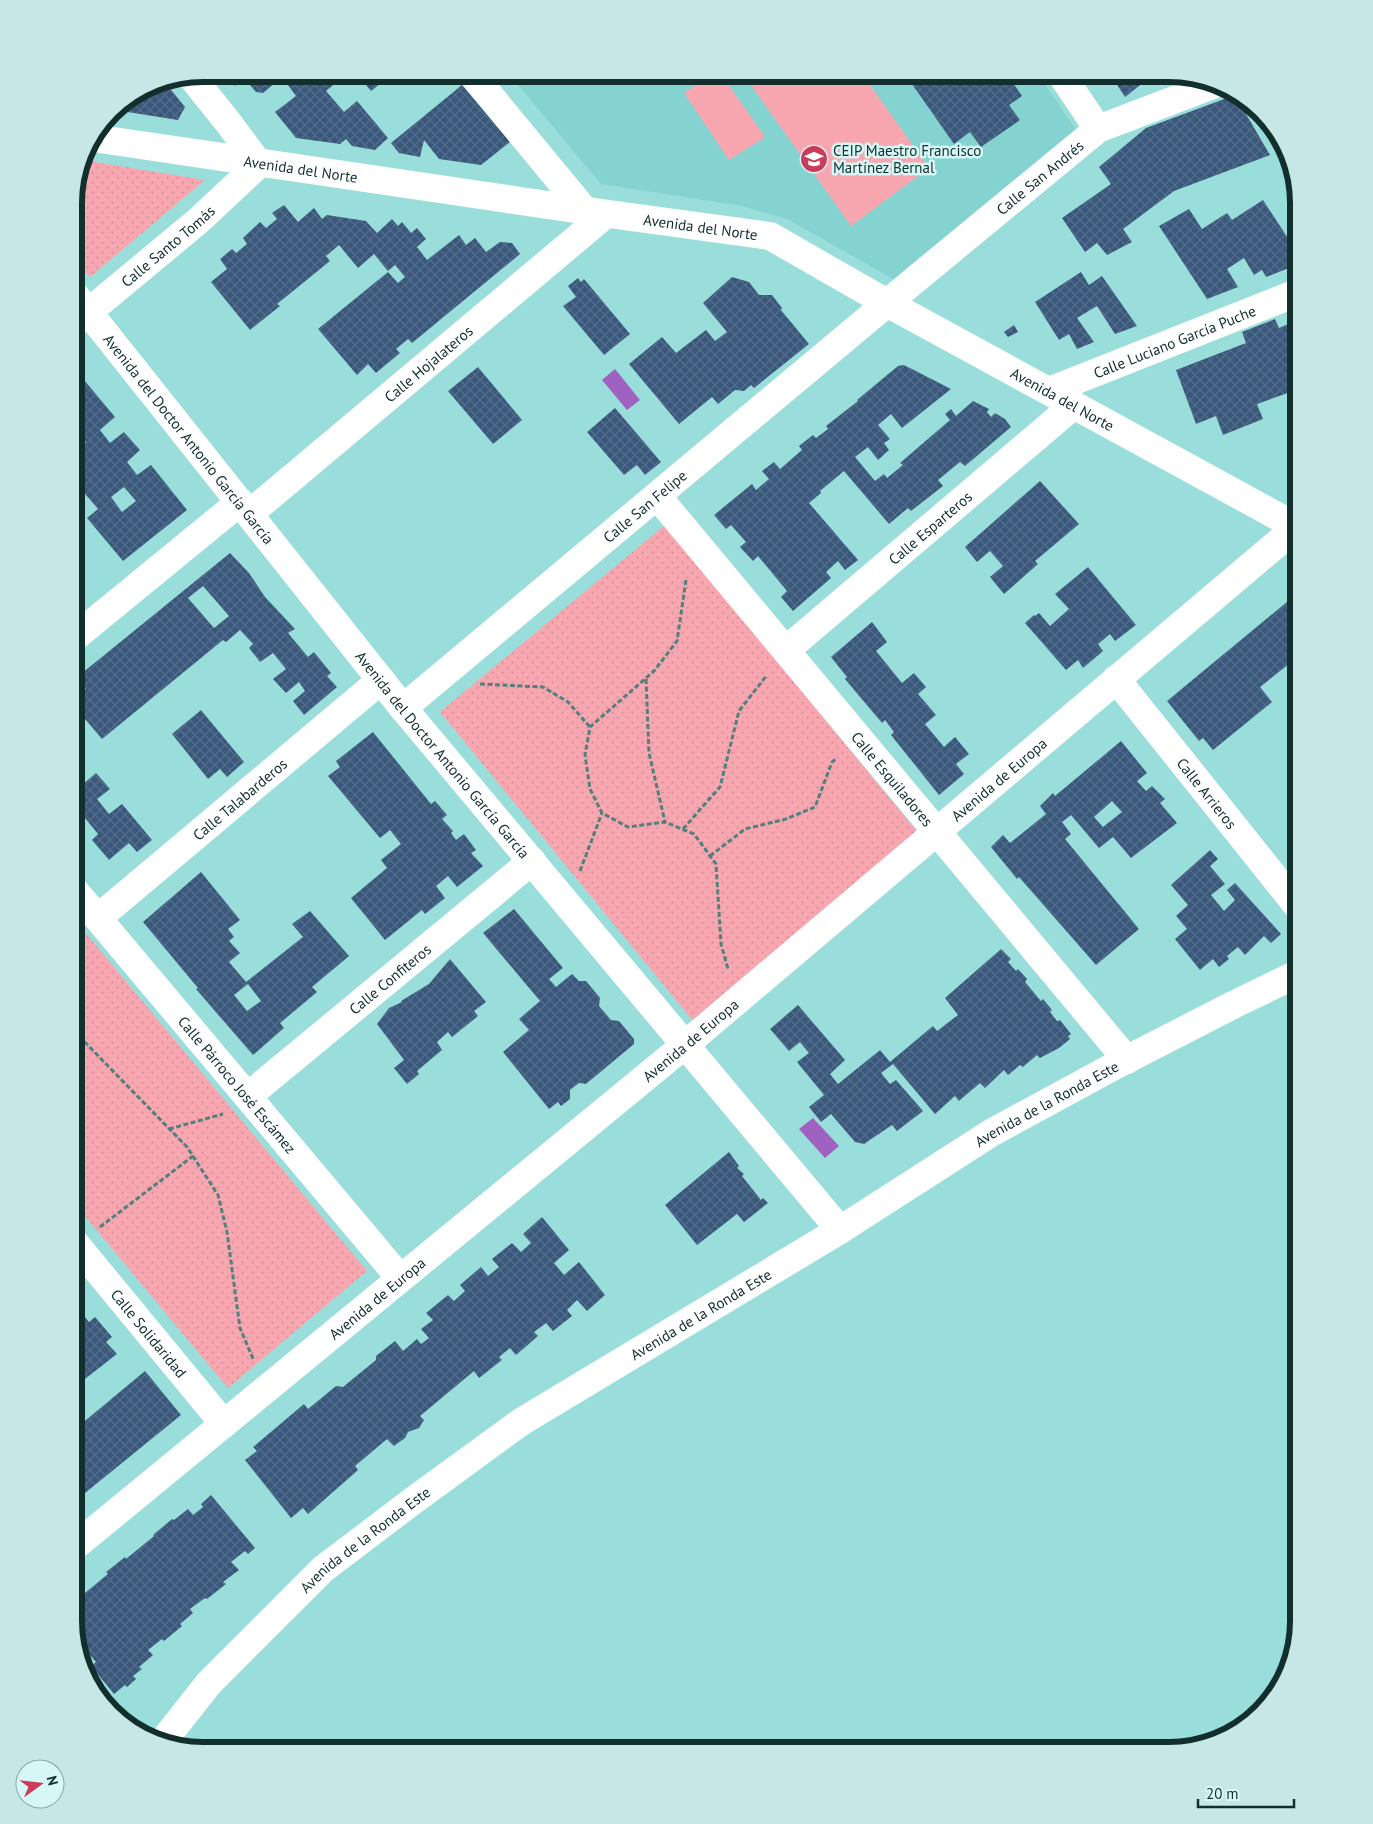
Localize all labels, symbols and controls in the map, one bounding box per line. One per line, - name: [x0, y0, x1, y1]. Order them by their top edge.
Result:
- street label: Calle San Andrés: [992, 136, 1087, 219]
- place label: CEIP Maestro Francisco Martínez Bernal: [833, 141, 981, 177]
- school or university icon: CEIP Maestro Francisco Martínez Bernal: [799, 144, 829, 174]
- street label: Avenida del Norte: [242, 151, 359, 186]
- street label: Calle Santo Tomás: [117, 201, 219, 291]
- street label: Avenida del Norte: [642, 209, 759, 244]
- street label: Calle Luciano García Puche: [1091, 301, 1258, 382]
- street label: Calle Hojalateros: [380, 321, 476, 406]
- street label: Avenida del Doctor Antonio García García: [100, 330, 278, 548]
- street label: Avenida del Norte: [1008, 363, 1118, 435]
- street label: Calle San Felipe: [599, 465, 690, 546]
- street label: Calle Esparteros: [884, 487, 976, 568]
- street label: Avenida del Doctor Antonio García García: [352, 647, 534, 862]
- street label: Calle Esquiladores: [848, 727, 938, 830]
- street label: Avenida de Europa: [947, 733, 1050, 825]
- street label: Calle Talabarderos: [188, 754, 291, 844]
- street label: Calle Arrieros: [1173, 754, 1241, 833]
- street label: Calle Confiteros: [345, 939, 435, 1018]
- street label: Avenida de Europa: [638, 994, 742, 1086]
- street label: Calle Párroco José Escámez: [174, 1012, 301, 1157]
- street label: Avenida de la Ronda Este: [971, 1056, 1122, 1151]
- street label: Avenida de Europa: [325, 1253, 429, 1343]
- street label: Avenida de la Ronda Este: [627, 1264, 775, 1364]
- street label: Calle Solidaridad: [107, 1285, 191, 1381]
- street label: Avenida de la Ronda Este: [295, 1482, 434, 1597]
- north arrow: [15, 1759, 65, 1809]
- text: N: [43, 1774, 62, 1787]
- scale bar: [1198, 1776, 1294, 1808]
- text: 20 m: [1206, 1784, 1239, 1803]

